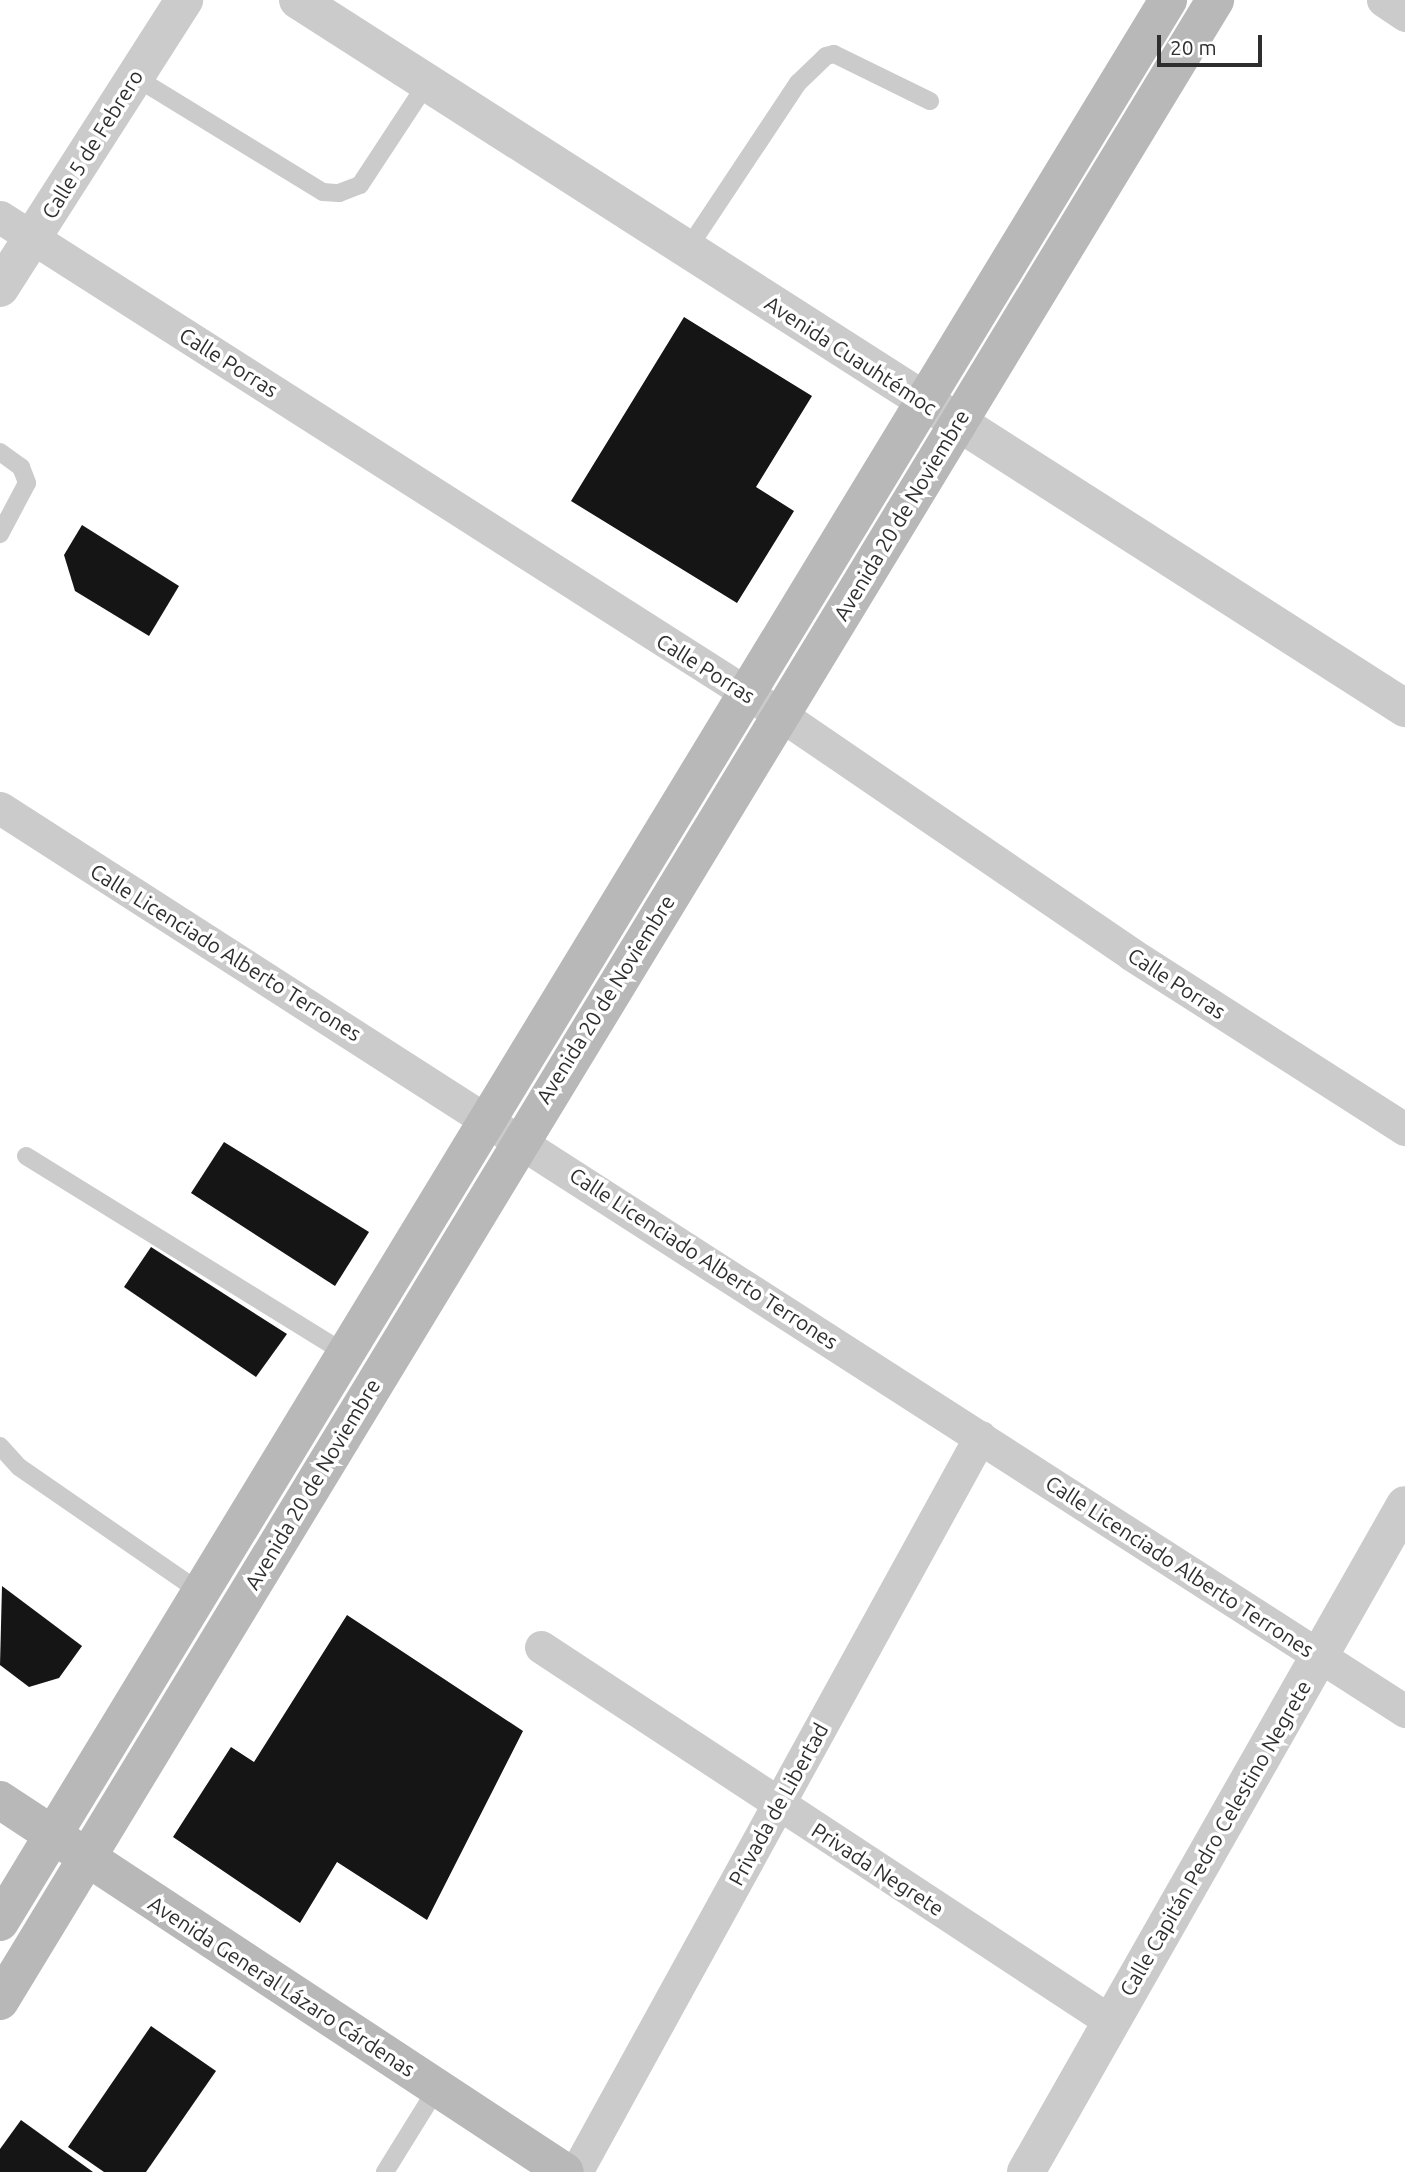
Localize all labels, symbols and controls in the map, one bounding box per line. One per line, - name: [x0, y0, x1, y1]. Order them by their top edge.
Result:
- scale bar: [1160, 21, 1265, 65]
- text: 20 m: [1170, 35, 1217, 59]
- street label: Calle 5 de Febrero: [36, 65, 148, 223]
- street label: Avenida Cuauhtémoc: [760, 290, 942, 420]
- street label: Calle Porras: [175, 322, 283, 402]
- street label: Avenida 20 de Noviembre: [828, 405, 974, 625]
- street label: Calle Porras: [652, 628, 760, 708]
- street label: Calle Licenciado Alberto Terrones: [86, 858, 366, 1046]
- street label: Avenida 20 de Noviembre: [530, 890, 680, 1108]
- street label: Calle Porras: [1123, 942, 1231, 1024]
- street label: Calle Licenciado Alberto Terrones: [565, 1162, 843, 1354]
- street label: Avenida 20 de Noviembre: [239, 1374, 385, 1594]
- street label: Calle Licenciado Alberto Terrones: [1041, 1470, 1319, 1662]
- street label: Calle Capitán Pedro Celestino Negrete: [1114, 1676, 1316, 2000]
- street label: Privada de Libertad: [723, 1718, 833, 1890]
- street label: Privada Negrete: [807, 1817, 949, 1921]
- street label: Avenida General Lázaro Cárdenas: [144, 1890, 420, 2082]

